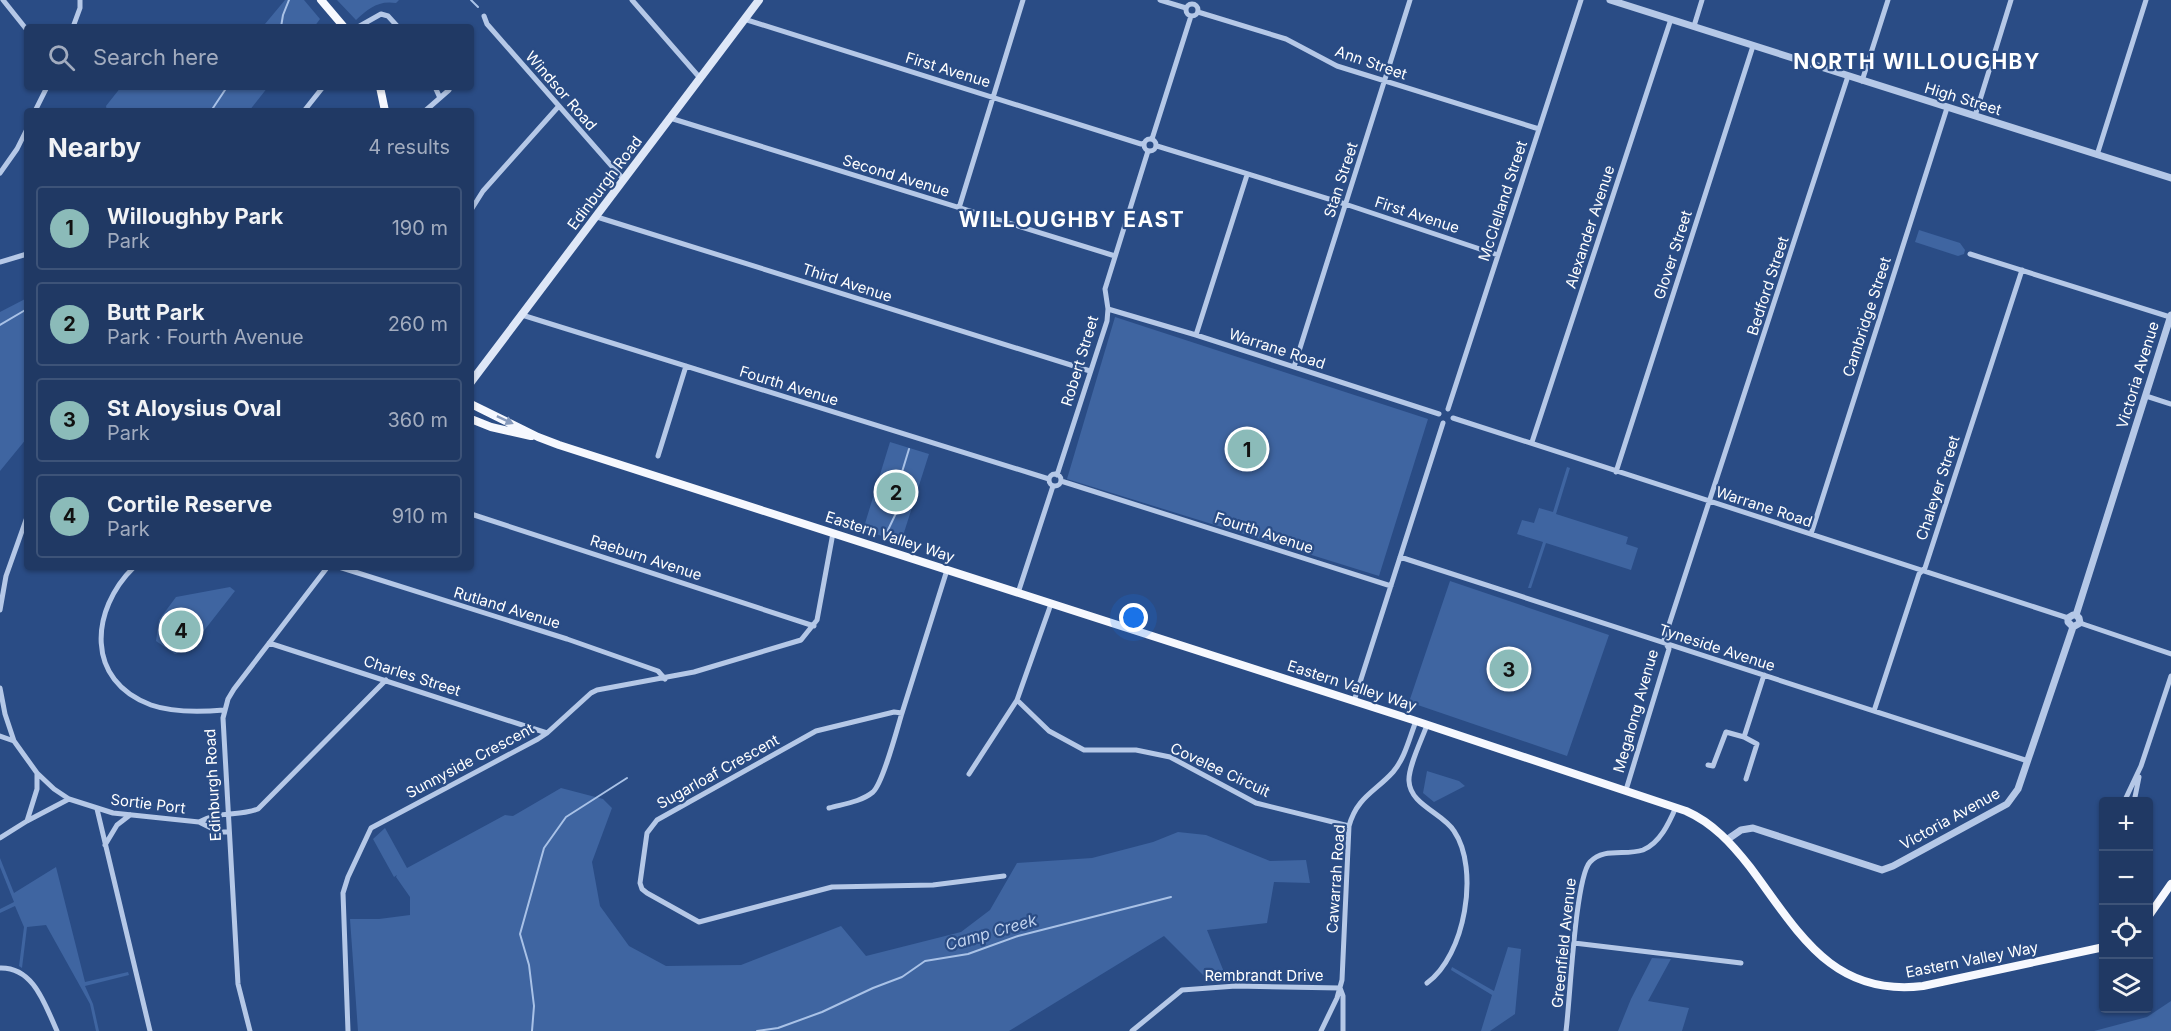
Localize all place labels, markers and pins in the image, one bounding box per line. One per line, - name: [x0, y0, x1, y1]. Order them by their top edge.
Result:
- pin: 1: [1228, 426, 1266, 472]
- pin: 2: [876, 470, 916, 514]
- pin: 4: [162, 608, 201, 652]
- pin: 3: [1490, 646, 1528, 692]

